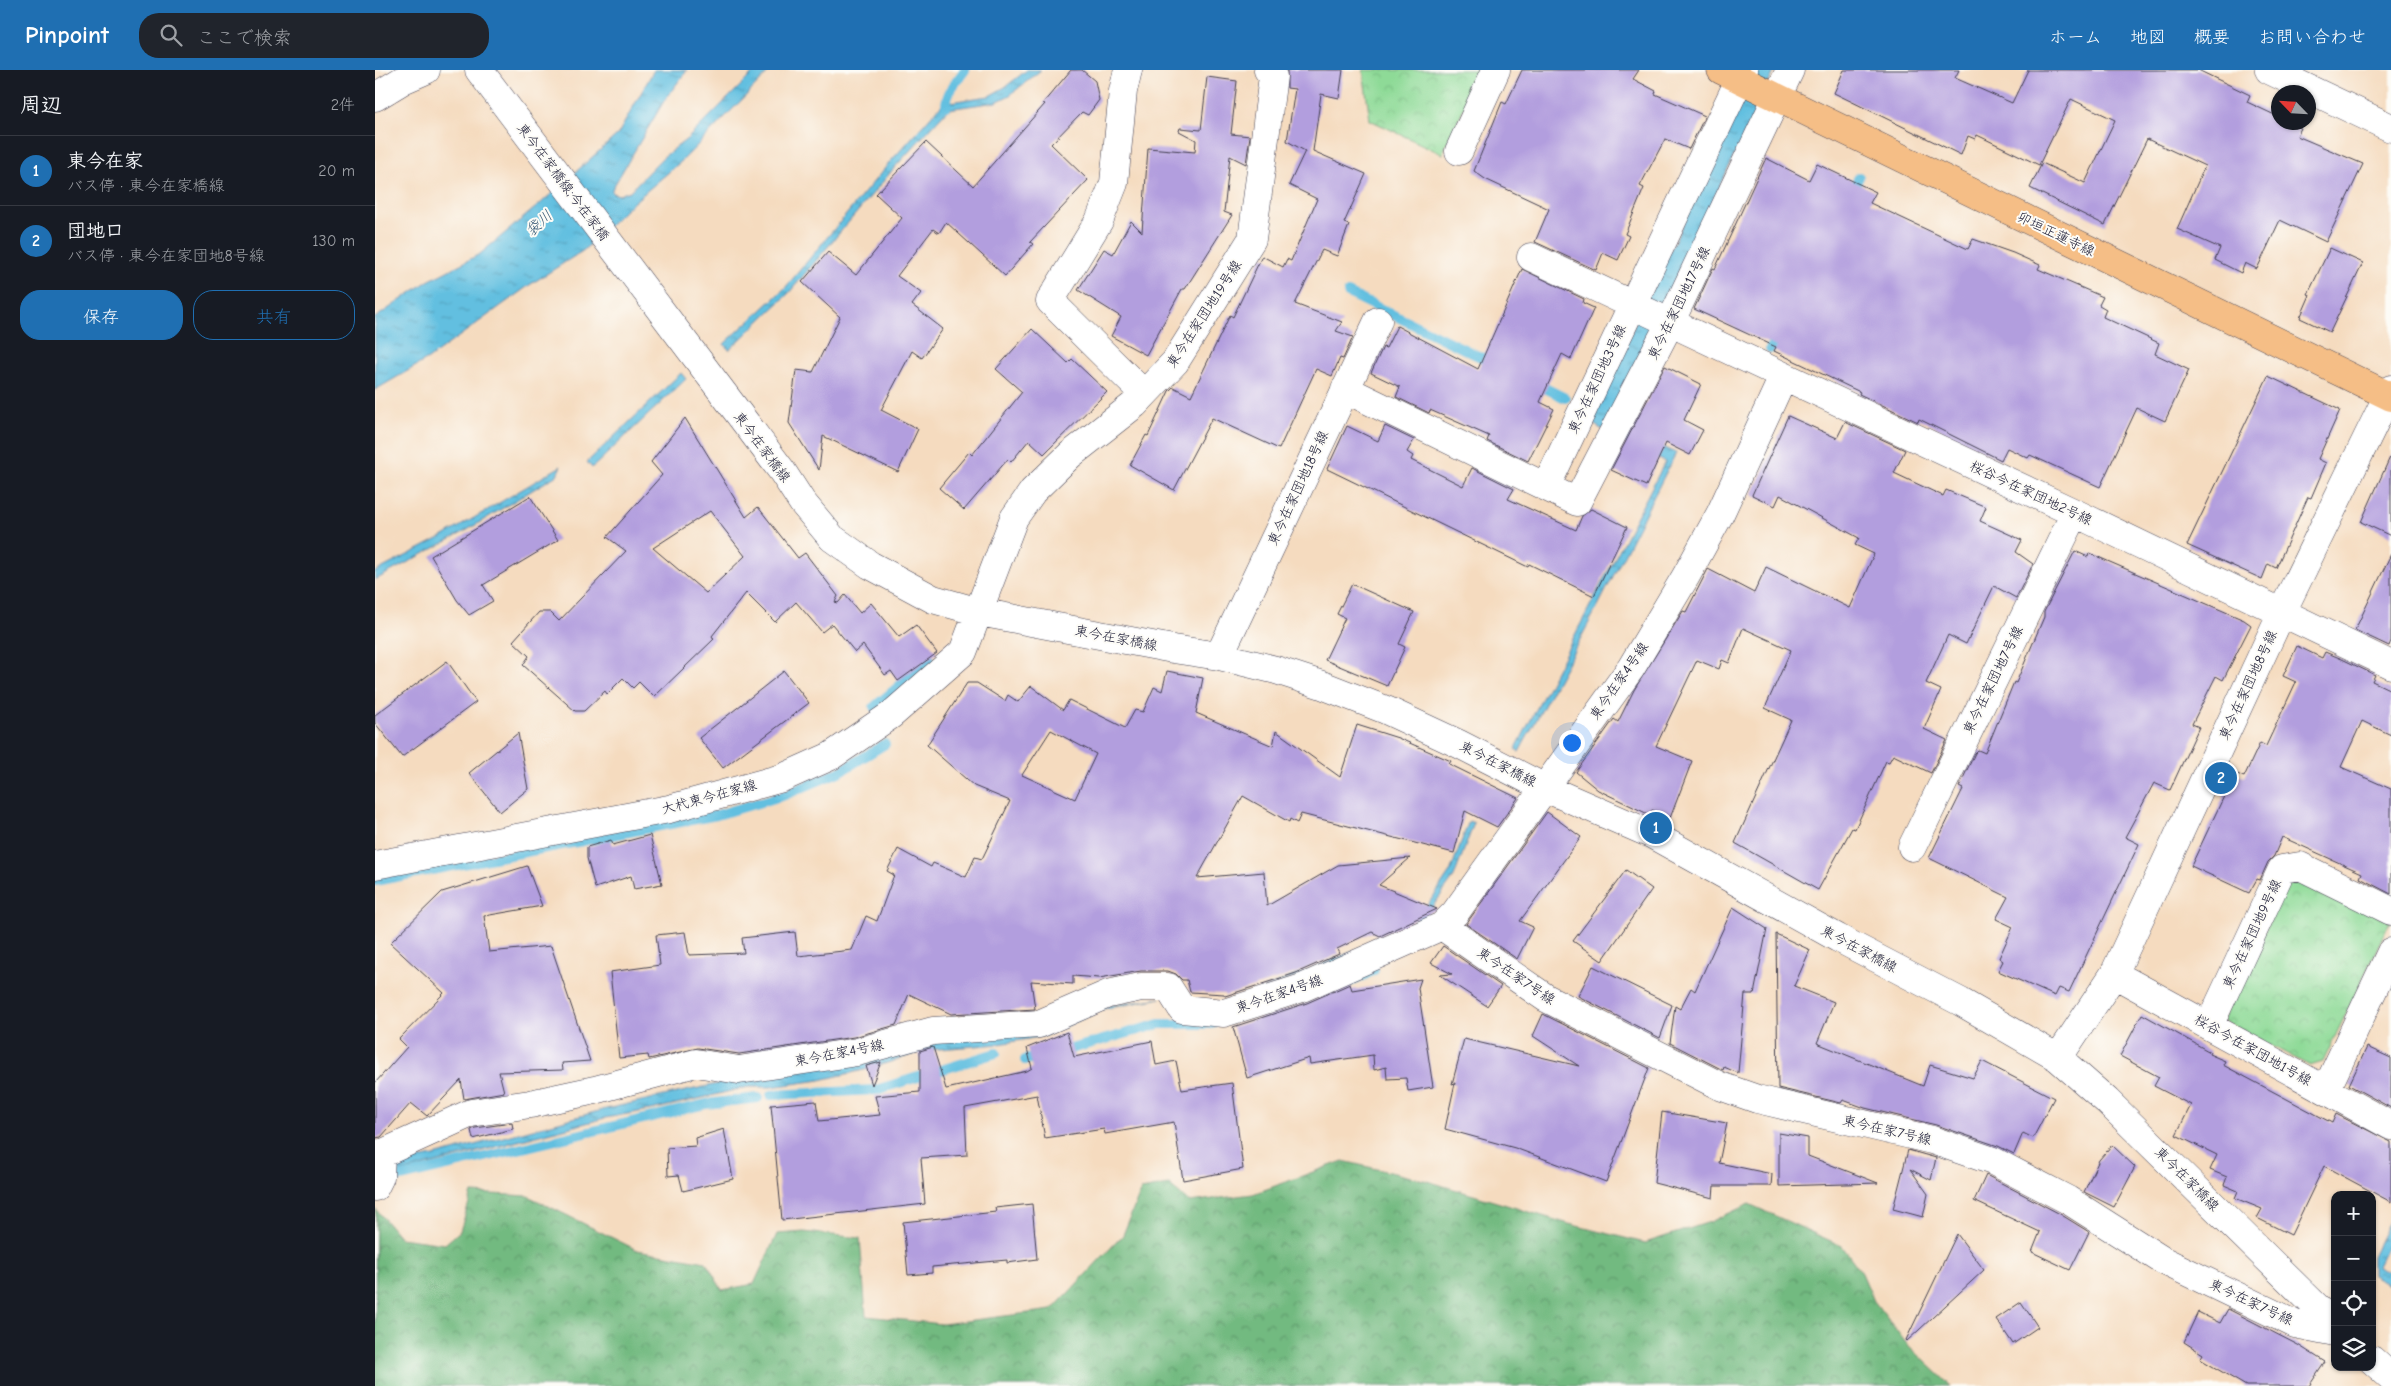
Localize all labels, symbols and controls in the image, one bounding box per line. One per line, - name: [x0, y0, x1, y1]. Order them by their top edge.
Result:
- search box: [139, 13, 489, 58]
- text: Pinpoint: [25, 21, 109, 49]
- icon: search: [157, 21, 185, 49]
- text: ここで検索: [197, 27, 292, 49]
- text: ホーム: [2049, 27, 2102, 48]
- text: 地図: [2130, 27, 2166, 48]
- text: 概要: [2194, 27, 2230, 48]
- text: お問い合わせ: [2258, 27, 2366, 48]
- north arrow: [2271, 85, 2316, 130]
- text: 周辺: [20, 93, 62, 117]
- text: 2件: [331, 96, 355, 114]
- street label: 東今在家橋線;今在家橋: [513, 120, 613, 244]
- text: 東今在家: [67, 150, 143, 172]
- text: 1: [33, 162, 39, 180]
- text: 20 m: [318, 162, 355, 180]
- text: バス停 · 東今在家橋線: [67, 177, 225, 195]
- water label: 袋川: [522, 206, 556, 240]
- street label: 卯垣正蓮寺線: [2015, 208, 2097, 260]
- text: 団地口: [67, 220, 124, 242]
- text: 2: [32, 232, 40, 250]
- text: 130 m: [312, 232, 355, 250]
- street label: 東今在家団地17号線: [1644, 243, 1714, 363]
- text: バス停 · 東今在家団地8号線: [67, 247, 265, 265]
- street label: 東今在家団地19号線: [1163, 257, 1245, 371]
- button: 保存: [20, 290, 183, 340]
- button: 共有: [193, 290, 355, 340]
- street label: 東今在家団地3号線: [1564, 321, 1630, 437]
- street label: 東今在家橋線: [730, 408, 794, 486]
- street label: 東今在家団地18号線: [1264, 428, 1332, 548]
- street label: 桜谷今在家団地2号線: [1967, 457, 2095, 529]
- street label: 東今在家橋線: [1073, 622, 1159, 654]
- street label: 東今在家団地7号線: [1959, 623, 2027, 737]
- street label: 東今在家団地8号線: [2215, 627, 2281, 743]
- street label: 東今在家4号線: [1586, 639, 1652, 723]
- your location: [1559, 730, 1585, 756]
- street label: 東今在家橋線: [1457, 737, 1539, 791]
- pin: 2: [2205, 759, 2237, 797]
- street label: 大杙東今在家線: [659, 776, 759, 818]
- pin: 1: [1640, 809, 1672, 847]
- street label: 東今在家団地9号線: [2219, 876, 2285, 992]
- street label: 東今在家橋線: [1818, 922, 1900, 976]
- street label: 東今在家7号線: [1474, 944, 1558, 1008]
- street label: 東今在家4号線: [1233, 971, 1325, 1017]
- street label: 桜谷今在家団地1号線: [2191, 1011, 2315, 1089]
- street label: 東今在家4号線: [793, 1036, 885, 1070]
- street label: 東今在家7号線: [1841, 1112, 1933, 1148]
- street label: 東今在家橋線: [2151, 1143, 2223, 1215]
- map controls: [2331, 1191, 2376, 1371]
- button: +: [2331, 1191, 2376, 1236]
- button: −: [2331, 1236, 2376, 1281]
- street label: 東今在家7号線: [2206, 1275, 2296, 1329]
- button: locate: [2331, 1281, 2376, 1326]
- button: layers: [2331, 1326, 2376, 1371]

